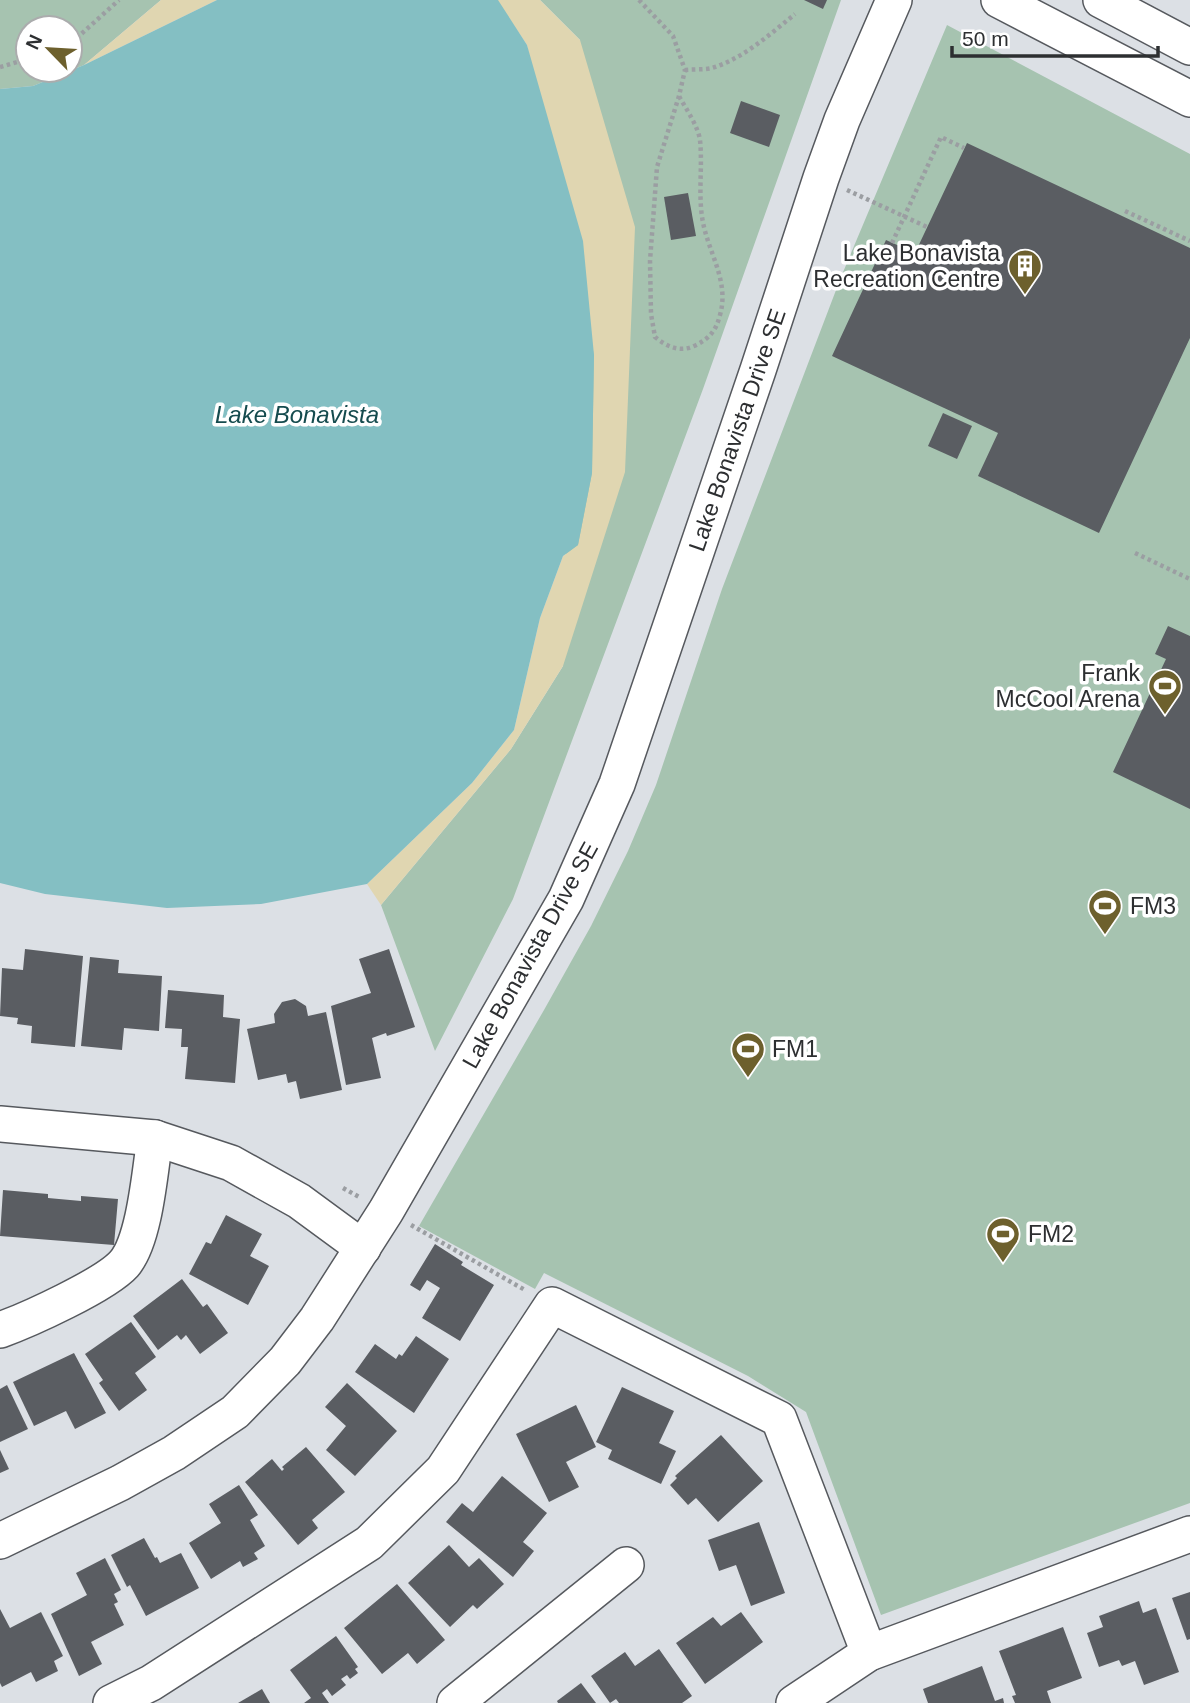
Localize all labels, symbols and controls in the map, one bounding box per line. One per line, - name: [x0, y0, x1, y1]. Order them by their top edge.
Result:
- north arrow: [14, 14, 84, 84]
- scale bar: [952, 14, 1158, 58]
- text: 50 m: [962, 27, 1009, 50]
- text: N: [22, 31, 46, 53]
- place label: Lake Bonavista Recreation Centre: [813, 240, 1000, 292]
- building icon: Lake Bonavista Recreation Centre: [1006, 247, 1044, 296]
- street label: Lake Bonavista Drive SE: [683, 305, 791, 555]
- water label: Lake Bonavista: [215, 401, 379, 428]
- place label: Frank McCool Arena: [996, 660, 1140, 712]
- sports icon: Frank McCool Arena: [1146, 667, 1184, 716]
- street label: Lake Bonavista Drive SE: [457, 837, 603, 1073]
- sports icon: FM3: [1086, 887, 1124, 936]
- place label: FM3: [1130, 893, 1176, 919]
- sports icon: FM1: [729, 1030, 767, 1079]
- place label: FM1: [772, 1036, 818, 1062]
- sports icon: FM2: [984, 1215, 1022, 1264]
- place label: FM2: [1028, 1221, 1074, 1247]

